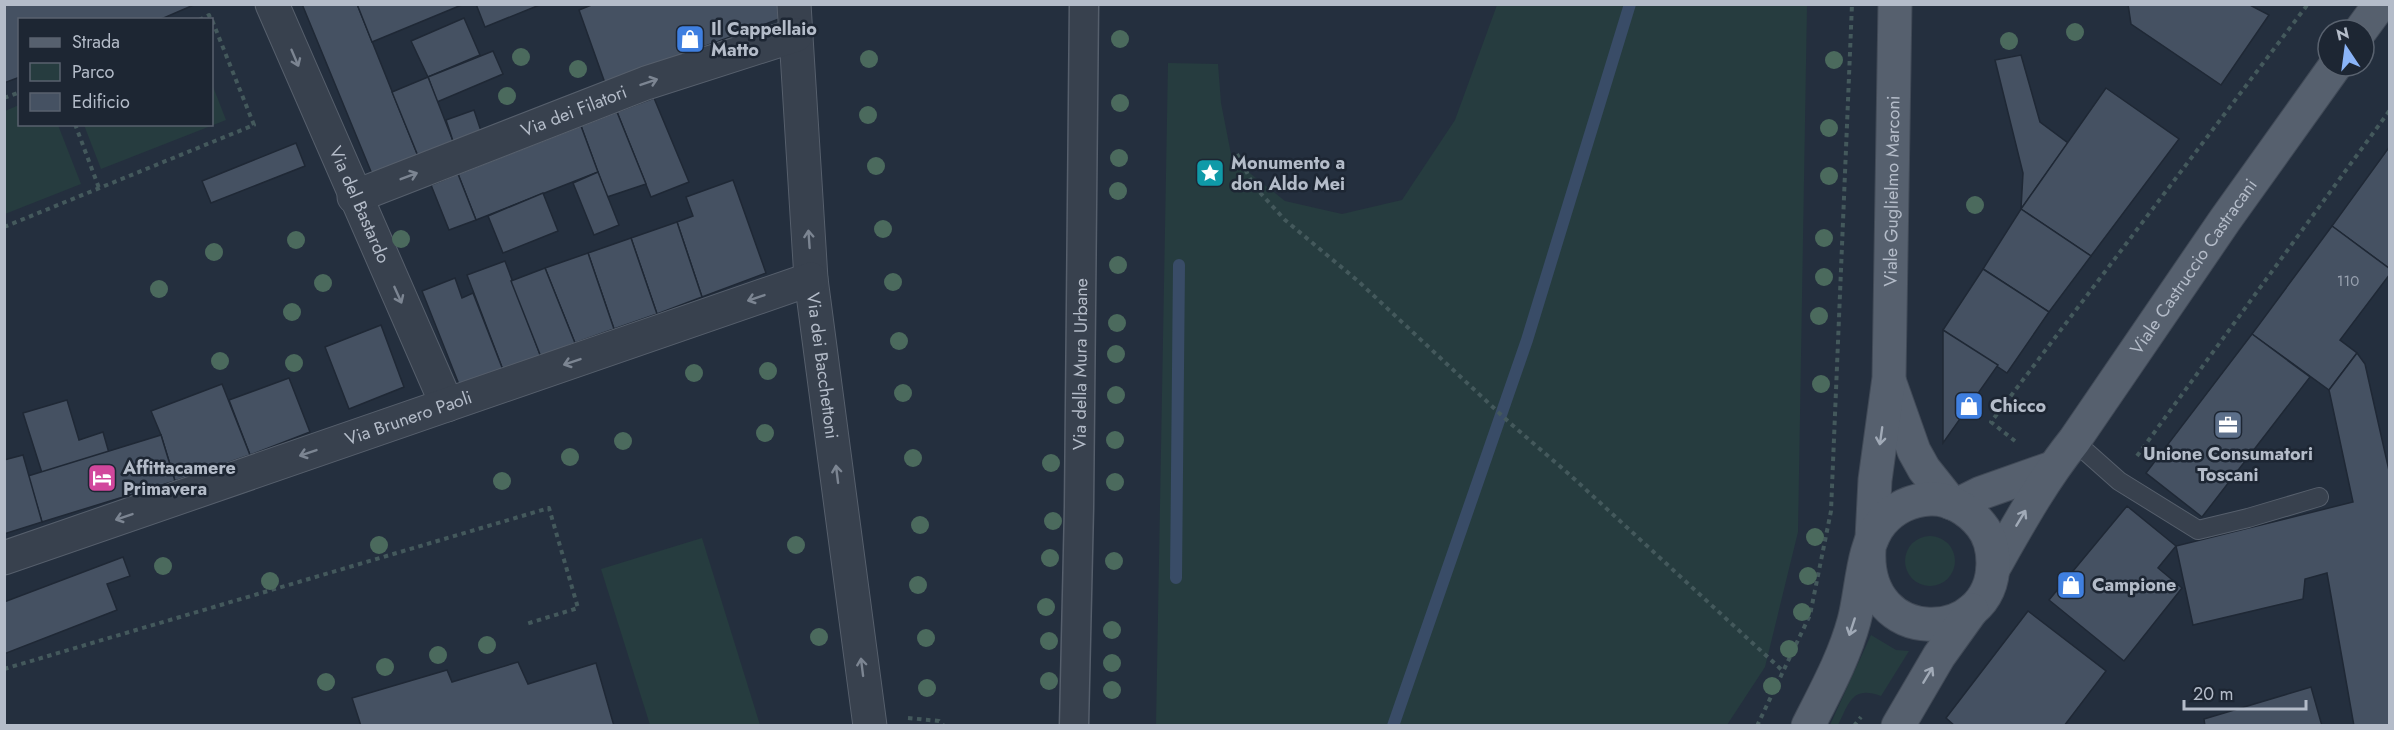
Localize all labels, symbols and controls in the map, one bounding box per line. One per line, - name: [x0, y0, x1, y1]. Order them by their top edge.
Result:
- place label: Il Cappellaio Matto: [711, 16, 817, 63]
- legend: [18, 18, 213, 126]
- north arrow: [2316, 18, 2376, 78]
- text: N: [2334, 21, 2352, 47]
- shop icon: Il Cappellaio Matto: [674, 23, 706, 55]
- text: Strada: [72, 29, 120, 55]
- one-way arrow: [290, 49, 301, 67]
- text: Parco: [72, 59, 114, 85]
- one-way arrow: [639, 76, 658, 87]
- street label: Via dei Filatori: [517, 79, 631, 144]
- text: Edificio: [72, 89, 130, 115]
- street label: Viale Guglielmo Marconi: [1877, 95, 1907, 287]
- street label: Via del Bastardo: [323, 142, 397, 267]
- place label: Monumento a don Aldo Mei: [1231, 150, 1345, 197]
- place icon: Monumento a don Aldo Mei: [1194, 157, 1226, 189]
- one-way arrow: [399, 170, 418, 181]
- street label: Viale Castruccio Castracani: [2124, 173, 2263, 360]
- one-way arrow: [803, 229, 814, 249]
- house number: 110: [2337, 270, 2359, 292]
- street label: Via della Mura Urbane: [1067, 278, 1094, 450]
- one-way arrow: [393, 286, 404, 304]
- street label: Via dei Bacchettoni: [800, 291, 845, 441]
- one-way arrow: [747, 294, 766, 305]
- one-way arrow: [563, 357, 582, 368]
- street label: Via Brunero Paoli: [341, 384, 476, 452]
- shop icon: Chicco: [1953, 390, 1985, 422]
- place label: Chicco: [1990, 393, 2047, 419]
- office icon: Unione Consumatori Toscani: [2212, 409, 2244, 441]
- one-way arrow: [1875, 426, 1886, 446]
- place label: Unione Consumatori Toscani: [2143, 441, 2313, 488]
- one-way arrow: [299, 449, 318, 460]
- place label: Affittacamere Primavera: [122, 455, 236, 502]
- hotel icon: Affittacamere Primavera: [86, 462, 118, 494]
- one-way arrow: [831, 465, 842, 485]
- one-way arrow: [2016, 510, 2028, 527]
- one-way arrow: [115, 512, 134, 523]
- shop icon: Campione: [2055, 569, 2087, 601]
- place label: Campione: [2092, 572, 2176, 598]
- one-way arrow: [1845, 617, 1856, 636]
- one-way arrow: [857, 658, 868, 678]
- one-way arrow: [1922, 667, 1934, 684]
- scale bar: [2184, 673, 2306, 711]
- text: 20 m: [2193, 681, 2233, 707]

